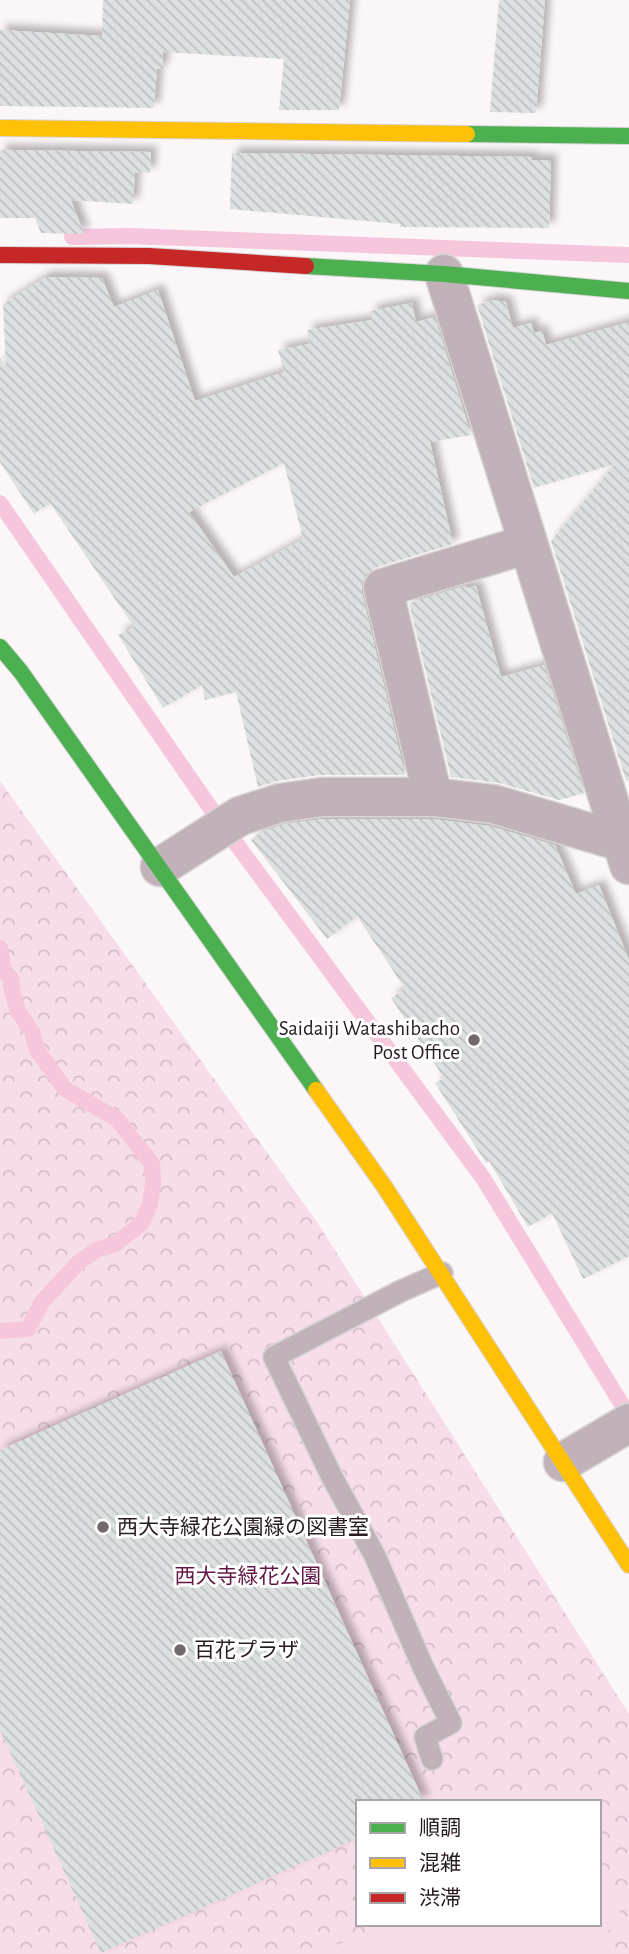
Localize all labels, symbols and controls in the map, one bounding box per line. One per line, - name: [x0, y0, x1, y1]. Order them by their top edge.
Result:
- place label: Saidaiji Watashibacho Post Office: [279, 1018, 460, 1063]
- marker: Saidaiji Watashibacho Post Office: [466, 1032, 482, 1048]
- place label: 西大寺緑花公園緑の図書室: [117, 1516, 369, 1538]
- marker: 西大寺緑花公園緑の図書室: [95, 1519, 111, 1535]
- park label: 西大寺緑花公園: [175, 1565, 322, 1587]
- place label: 百花プラザ: [194, 1639, 299, 1661]
- marker: 百花プラザ: [172, 1642, 188, 1658]
- legend: [356, 1800, 601, 1926]
- text: 順調: [419, 1817, 461, 1839]
- text: 混雑: [419, 1852, 461, 1874]
- text: 渋滞: [419, 1887, 461, 1909]

